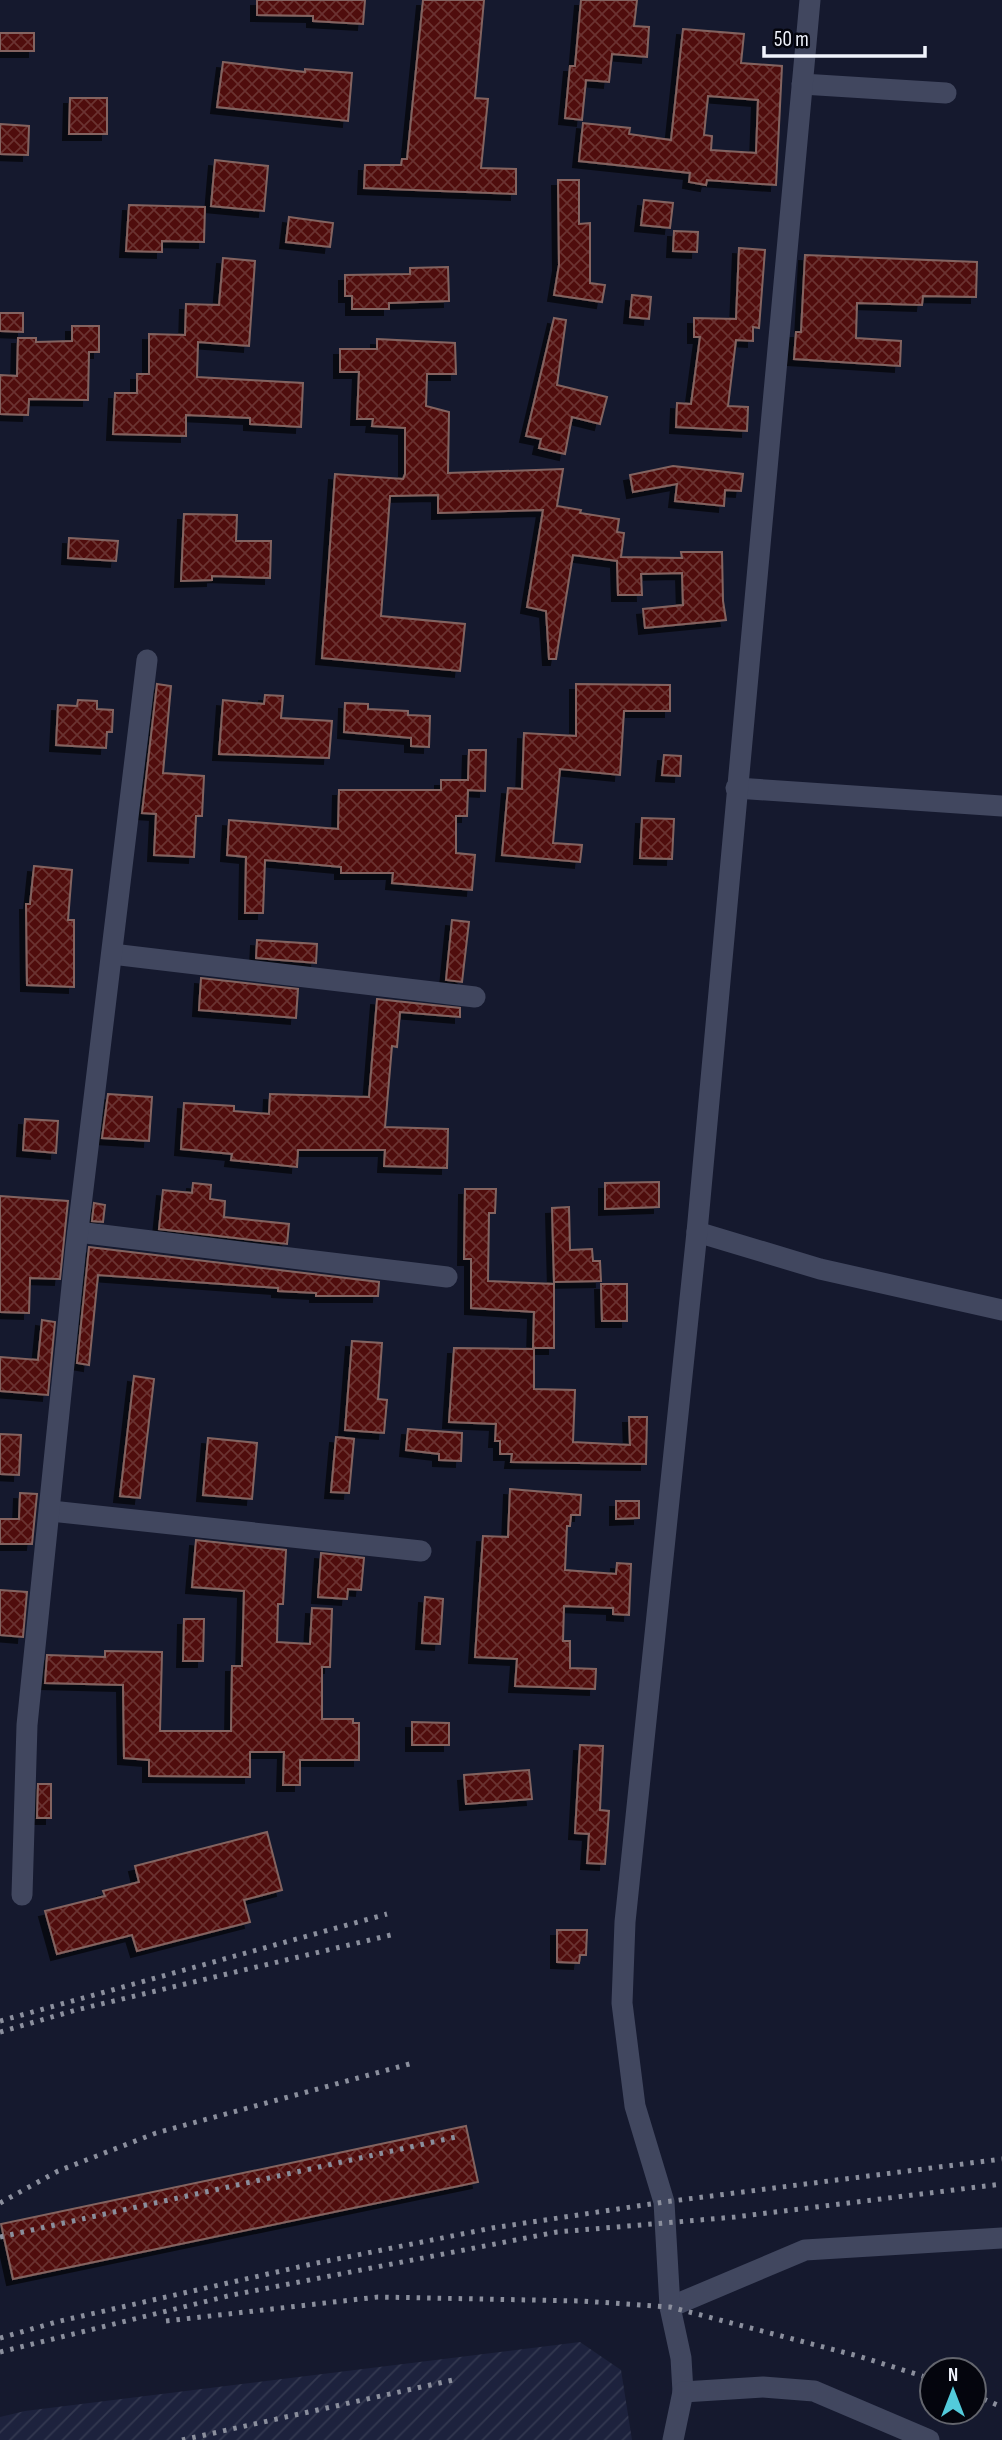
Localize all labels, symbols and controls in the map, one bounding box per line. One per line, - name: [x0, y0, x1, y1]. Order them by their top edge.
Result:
- scale bar: [764, 14, 925, 58]
- text: 50 m: [774, 27, 809, 52]
- north arrow: [918, 2356, 988, 2426]
- text: N: [948, 2364, 958, 2387]

